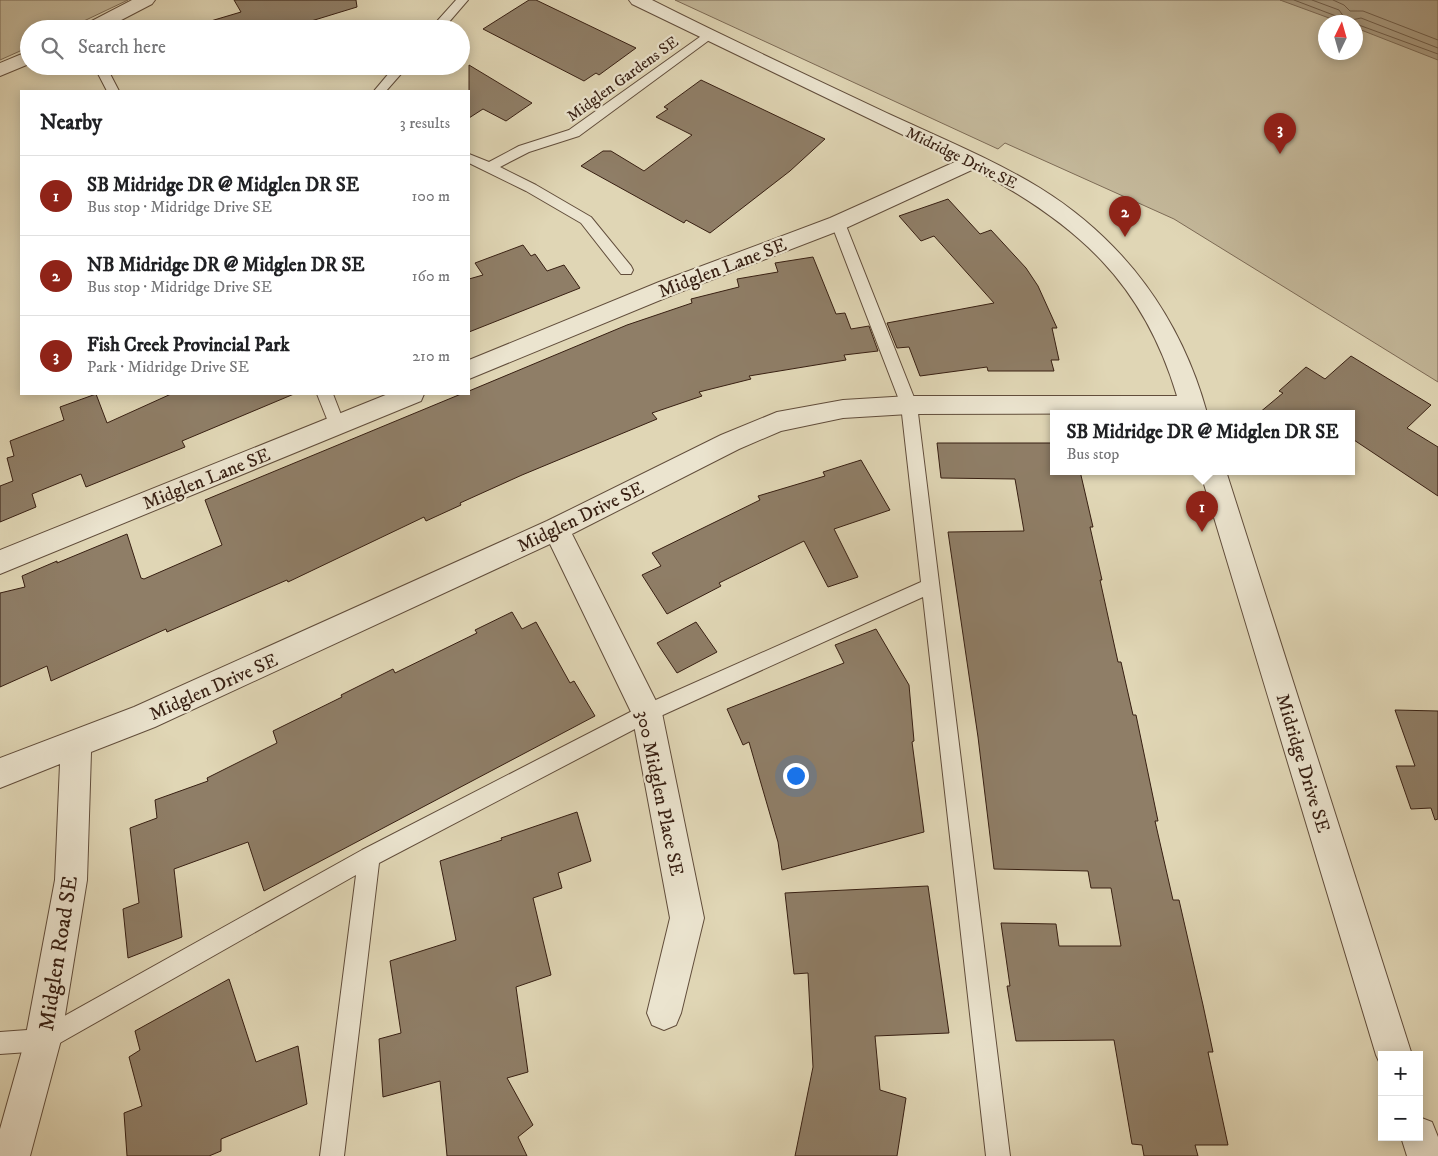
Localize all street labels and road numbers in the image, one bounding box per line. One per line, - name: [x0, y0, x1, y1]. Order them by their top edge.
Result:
- street label: Midglen Gardens SE: [563, 32, 682, 126]
- street label: Midridge Drive SE: [903, 122, 1021, 194]
- street label: Midglen Lane SE: [655, 233, 790, 303]
- street label: Midglen Lane SE: [139, 443, 274, 515]
- street label: Midglen Drive SE: [513, 477, 648, 558]
- street label: Midglen Drive SE: [146, 649, 281, 726]
- street label: Midridge Drive SE: [1270, 691, 1335, 836]
- street label: 300 Midglen Place SE: [631, 709, 688, 878]
- street label: Midglen Road SE: [33, 874, 84, 1033]

